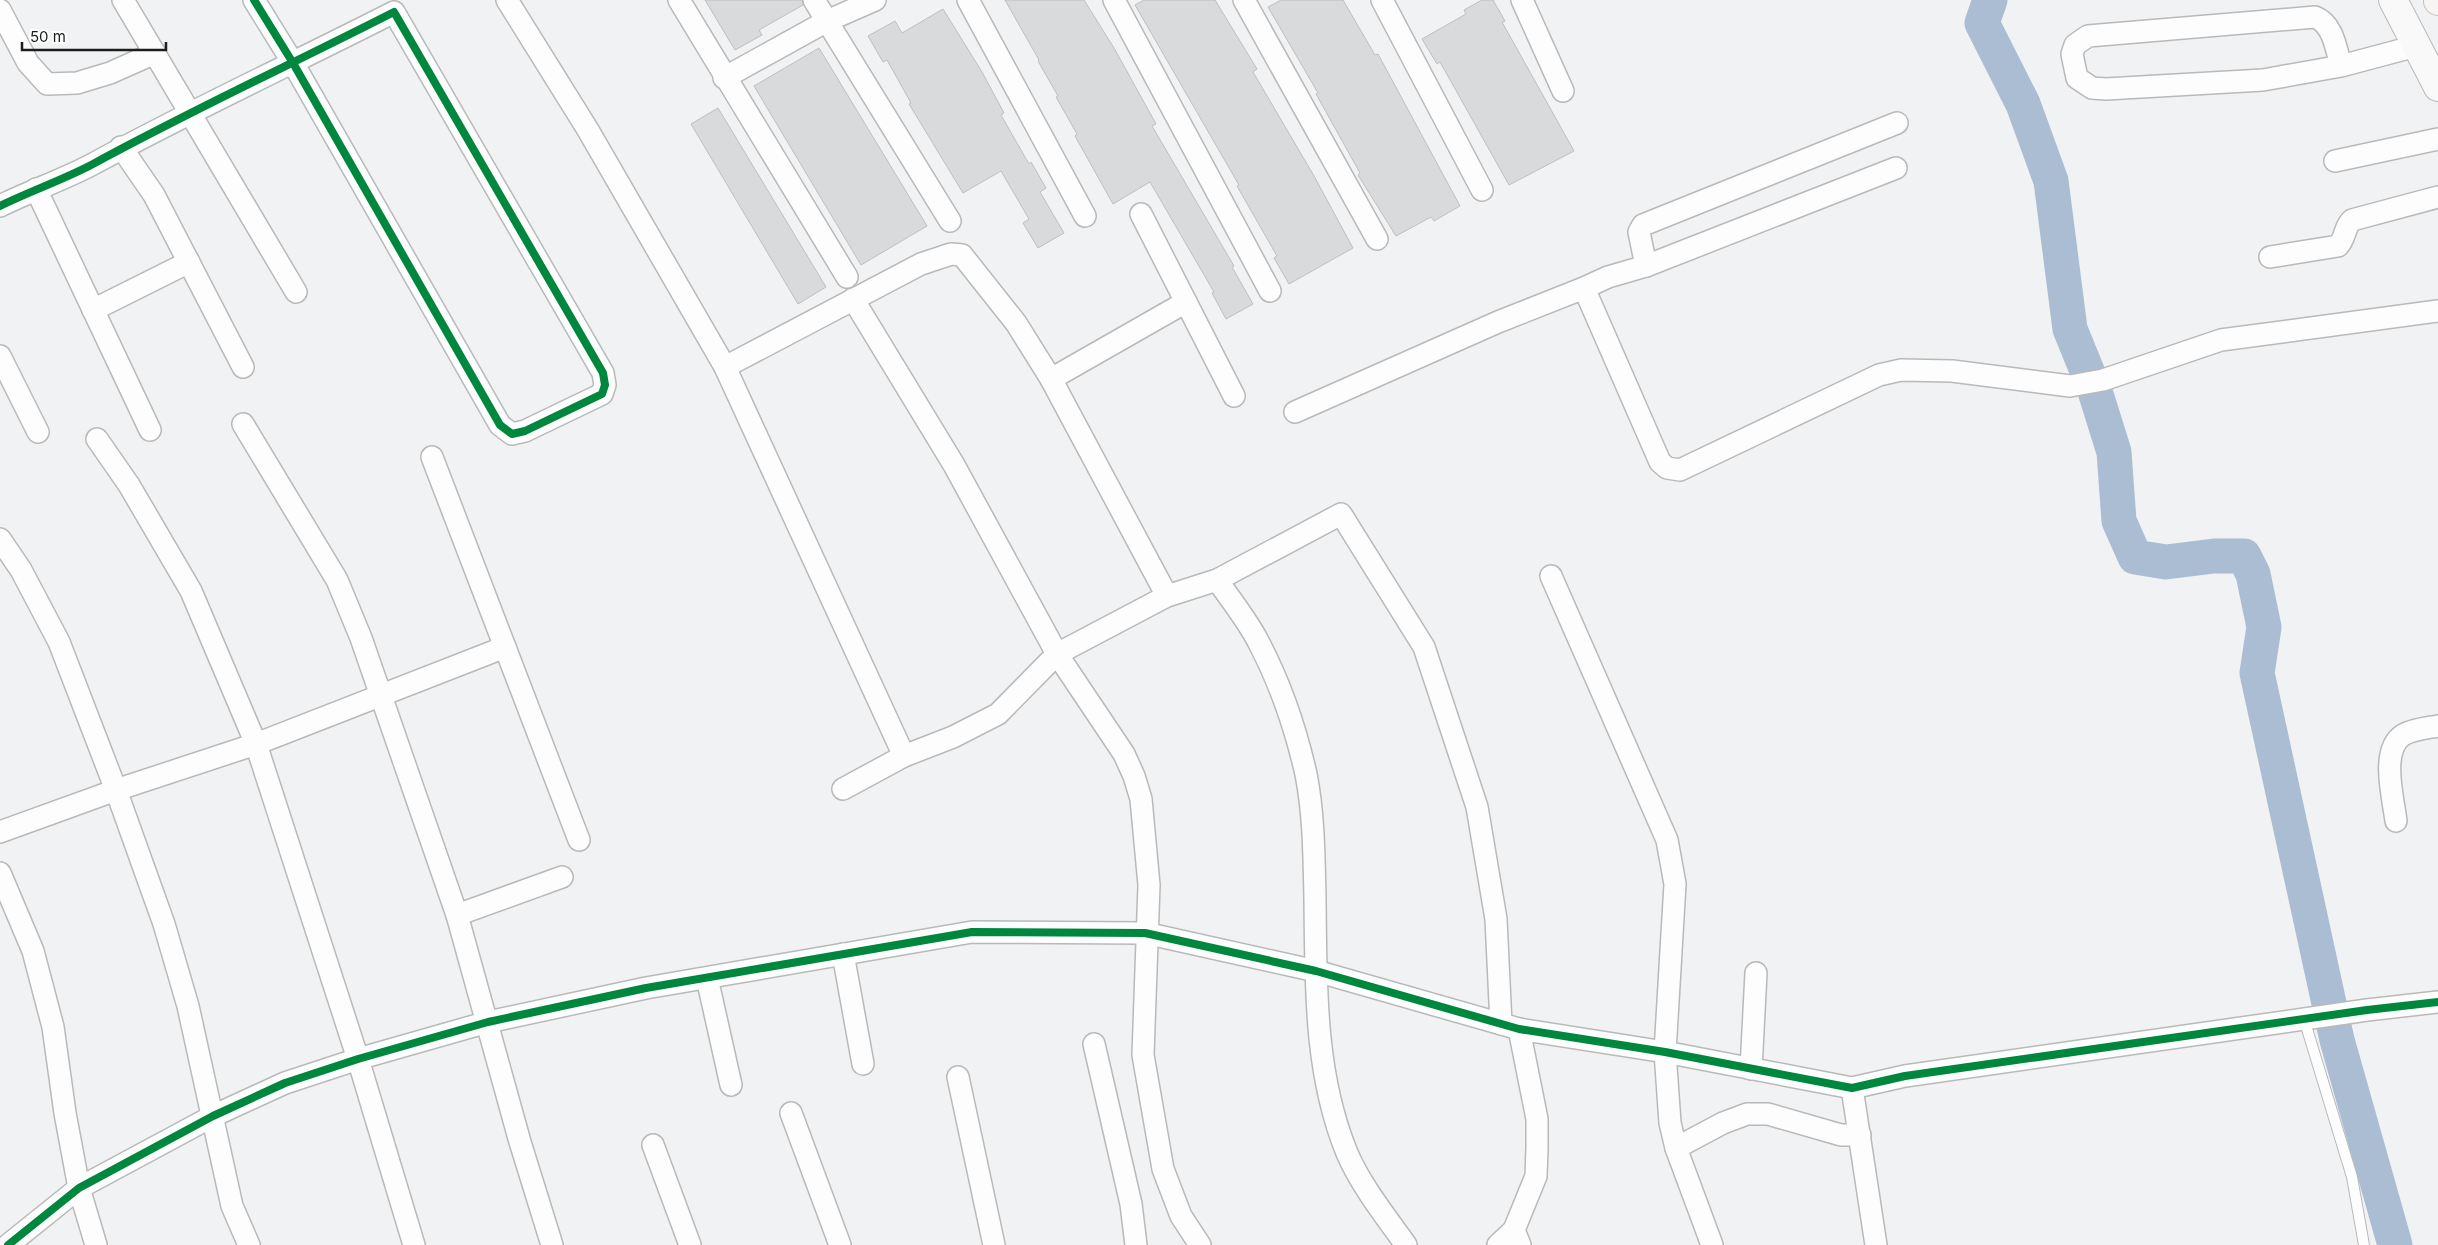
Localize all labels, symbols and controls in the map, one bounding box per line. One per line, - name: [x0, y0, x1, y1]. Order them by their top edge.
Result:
- scale bar: [22, 20, 166, 52]
- text: 50 m: [30, 27, 66, 46]

